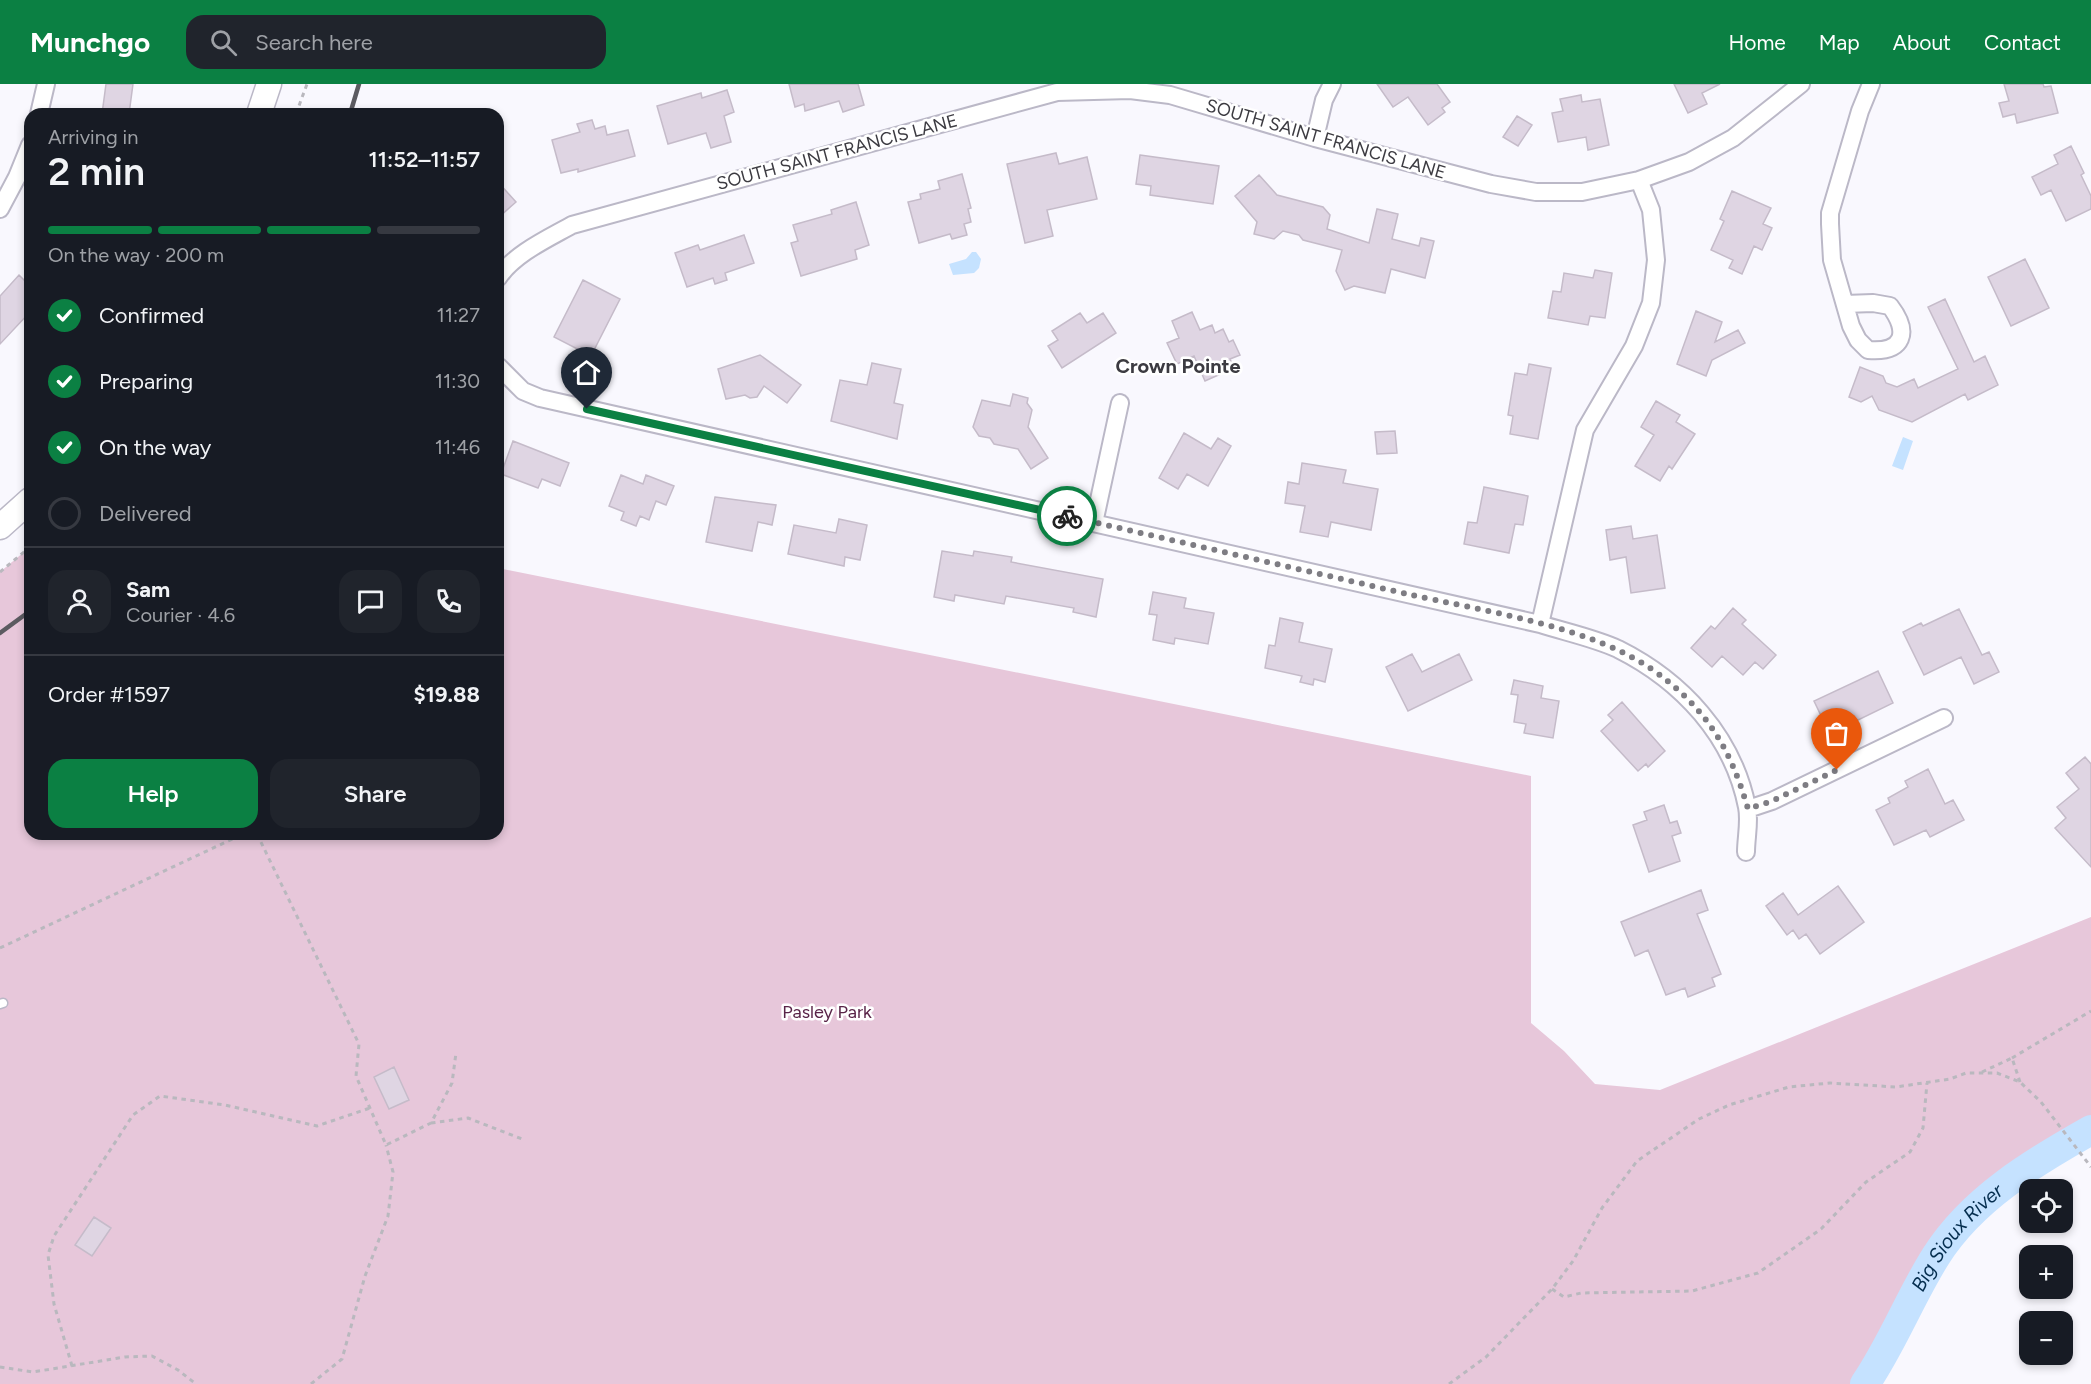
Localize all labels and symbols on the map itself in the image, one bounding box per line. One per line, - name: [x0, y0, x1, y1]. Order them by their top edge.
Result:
- street label: SOUTH SAINT FRANCIS LANE: [1203, 94, 1449, 184]
- street label: SOUTH SAINT FRANCIS LANE: [714, 109, 960, 195]
- pin: [561, 347, 612, 409]
- district label: Crown Pointe: [1115, 354, 1241, 378]
- courier: [1037, 486, 1097, 546]
- pin: [1811, 708, 1862, 770]
- park label: Pasley Park: [782, 1001, 872, 1023]
- water label: Big Sioux River: [1906, 1178, 2008, 1295]

